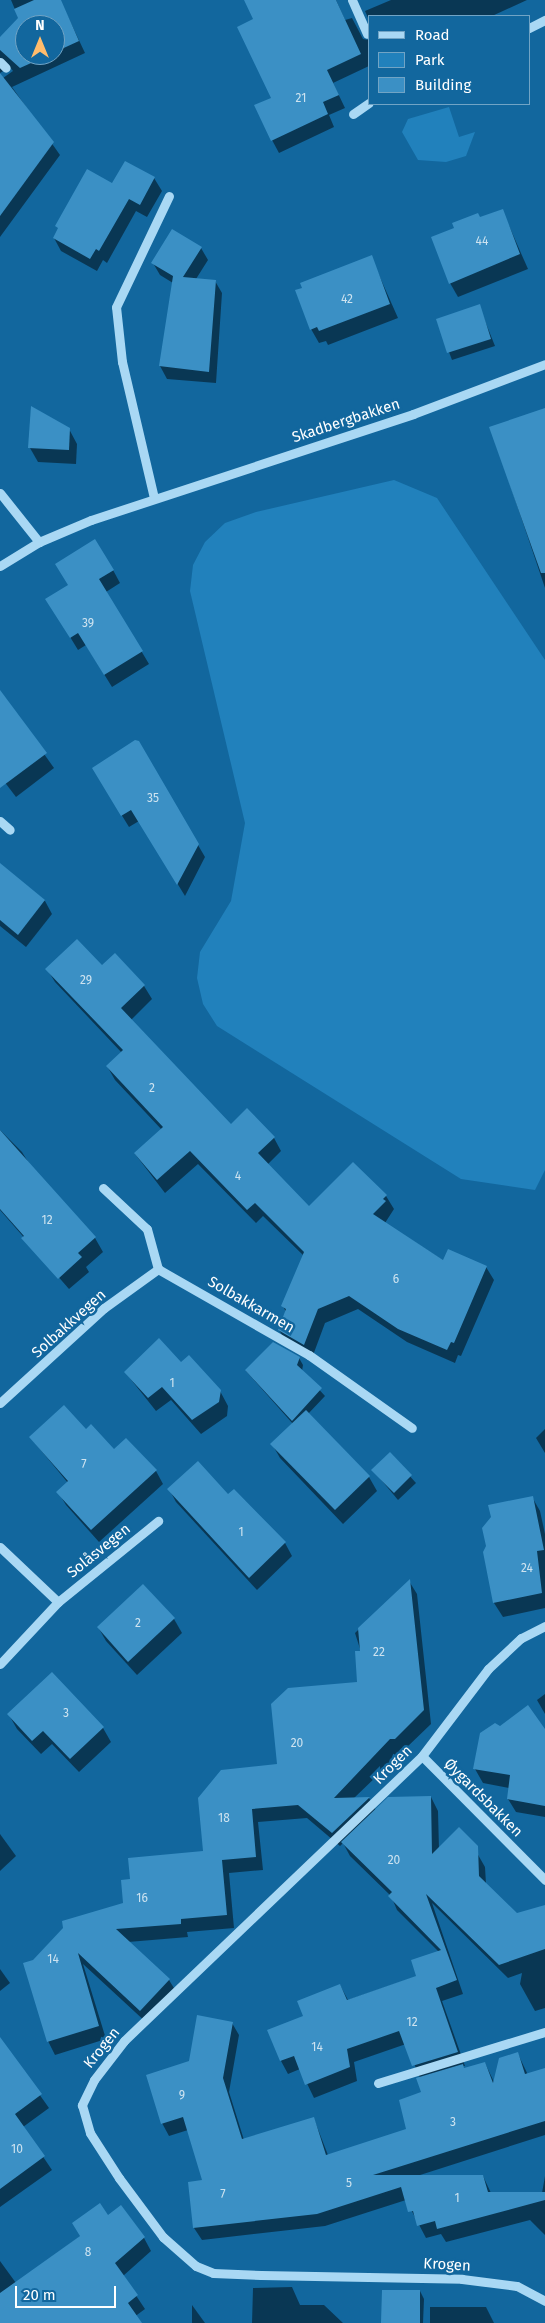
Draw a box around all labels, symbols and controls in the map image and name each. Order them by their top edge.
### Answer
north arrow [15,15,65,65]
legend [368,15,530,105]
text: N [35,17,45,34]
text: Road [415,26,450,44]
text: Park [415,51,445,69]
text: Building [415,76,471,94]
house number: 21 [296,92,306,106]
house number: 44 [476,235,488,249]
house number: 42 [341,293,353,307]
street label: Skadbergbakken [290,395,402,447]
house number: 39 [82,617,94,631]
house number: 35 [147,792,159,806]
house number: 29 [80,974,92,988]
house number: 2 [149,1082,155,1096]
house number: 4 [235,1170,241,1184]
house number: 12 [41,1214,53,1228]
street label: Solbakkarmen [204,1273,298,1337]
house number: 6 [393,1273,399,1287]
street label: Solbakkvegen [28,1286,110,1362]
house number: 1 [169,1377,175,1391]
house number: 7 [81,1458,87,1472]
street label: Solåsvegen [64,1520,134,1582]
house number: 1 [238,1526,244,1540]
house number: 24 [521,1562,533,1576]
house number: 2 [135,1617,141,1631]
house number: 22 [373,1646,385,1660]
house number: 3 [63,1707,69,1721]
house number: 20 [291,1737,303,1751]
street label: Krogen [370,1742,416,1788]
street label: Øygardsbakken [440,1755,526,1841]
house number: 18 [218,1812,230,1826]
house number: 20 [388,1854,400,1868]
house number: 16 [136,1892,148,1906]
house number: 14 [47,1953,59,1967]
house number: 12 [406,2016,418,2030]
street label: Krogen [80,2024,124,2072]
house number: 14 [311,2041,323,2055]
house number: 9 [179,2089,185,2103]
house number: 3 [450,2116,456,2130]
house number: 10 [11,2143,23,2157]
house number: 5 [346,2177,352,2191]
house number: 7 [220,2188,226,2202]
house number: 1 [454,2192,460,2206]
house number: 8 [85,2246,91,2260]
street label: Krogen [423,2255,471,2275]
scale bar [18,2276,119,2308]
text: 20 m [23,2286,56,2304]

